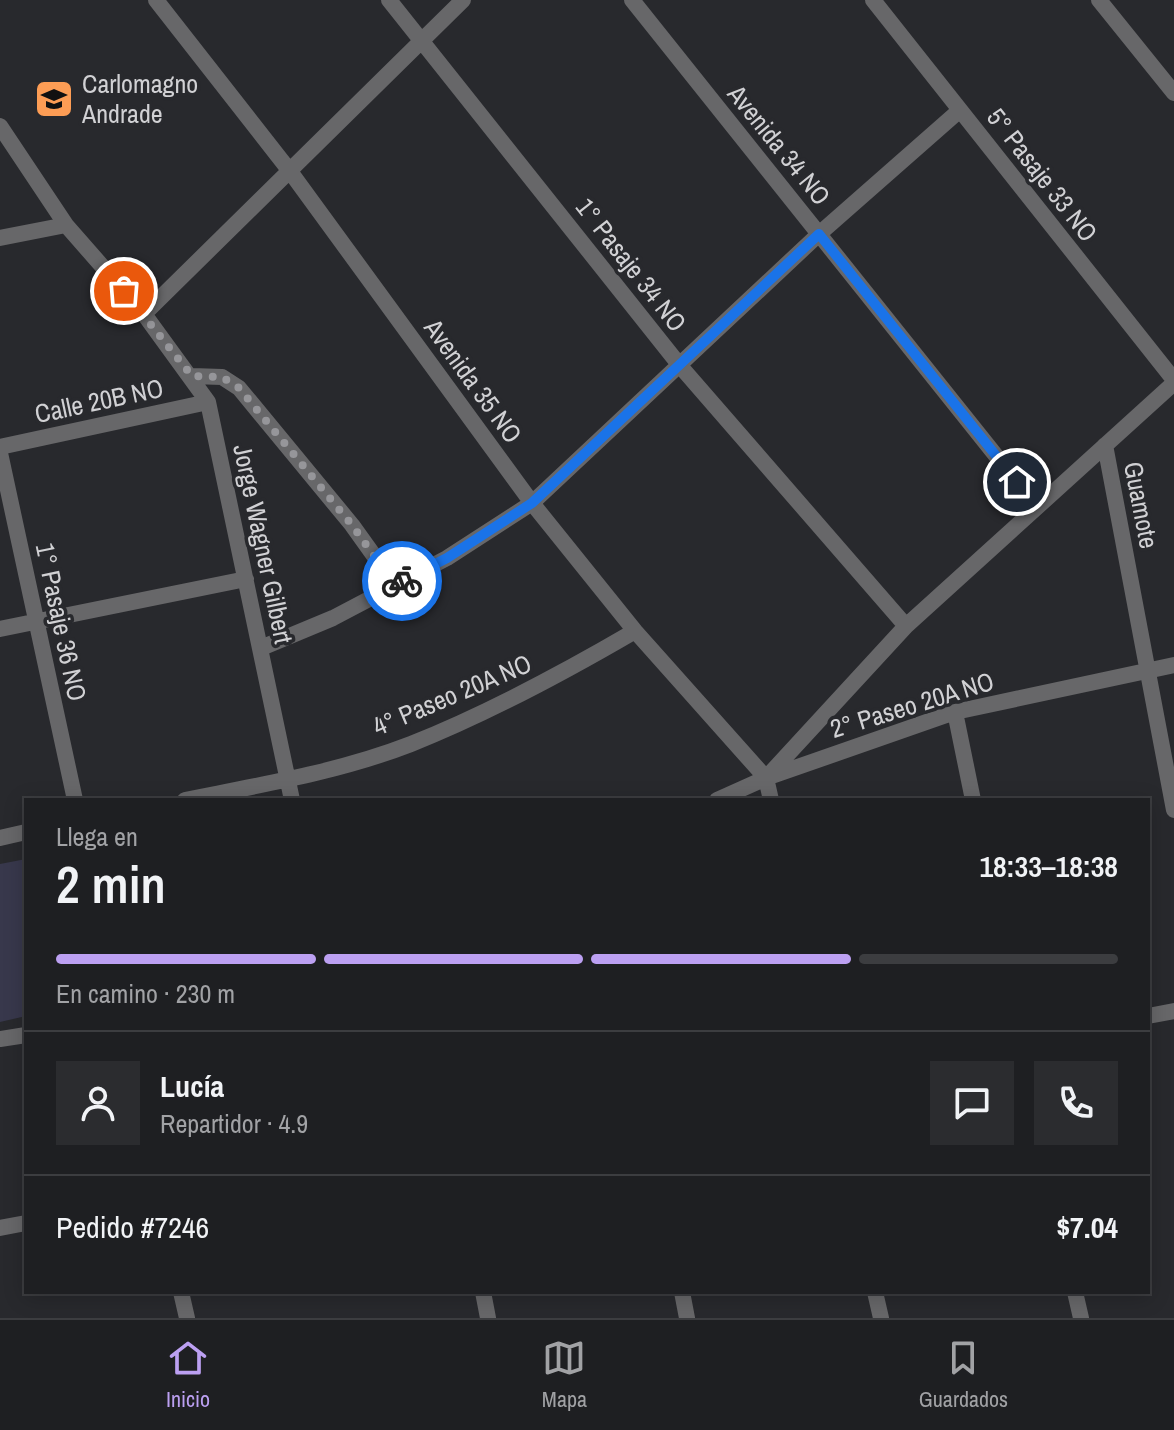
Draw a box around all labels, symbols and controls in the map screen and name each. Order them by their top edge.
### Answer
place label: Carlomagno Andrade [81,66,198,131]
street label: Avenida 34 NO [719,76,839,212]
school or university icon: Carlomagno Andrade [33,78,75,120]
street label: 5° Pasaje 33 NO [979,101,1106,249]
street label: 1° Pasaje 34 NO [568,191,695,339]
pin [90,257,158,325]
icon: bag [102,269,146,313]
street label: Avenida 35 NO [416,311,530,450]
street label: Calle 20B NO [32,370,166,431]
street label: Jorge Wagner Gilbert [225,441,302,647]
pin [983,448,1051,516]
street label: Guamote [1116,459,1167,551]
icon: home [995,460,1039,504]
street label: 1° Pasaje 36 NO [28,540,95,704]
courier [362,541,442,621]
icon: bike [380,559,424,603]
street label: 4° Paseo 20A NO [367,645,537,744]
street label: 2° Paseo 20A NO [826,663,998,746]
text: Llega en [56,819,138,854]
text: 18:33–18:38 [979,846,1118,886]
text: 2 min [56,849,166,919]
text: En camino · 230 m [56,976,235,1011]
button: person [56,1061,140,1145]
button: chat [930,1061,1014,1145]
button: phone [1034,1061,1118,1145]
text: Lucía [160,1066,224,1106]
text: Repartidor · 4.9 [160,1106,308,1141]
text: Pedido #7246 [56,1207,209,1247]
text: $7.04 [1056,1207,1118,1247]
tab: Inicio [166,1336,210,1414]
tab: Mapa [542,1336,587,1414]
tab: Guardados [919,1336,1008,1414]

